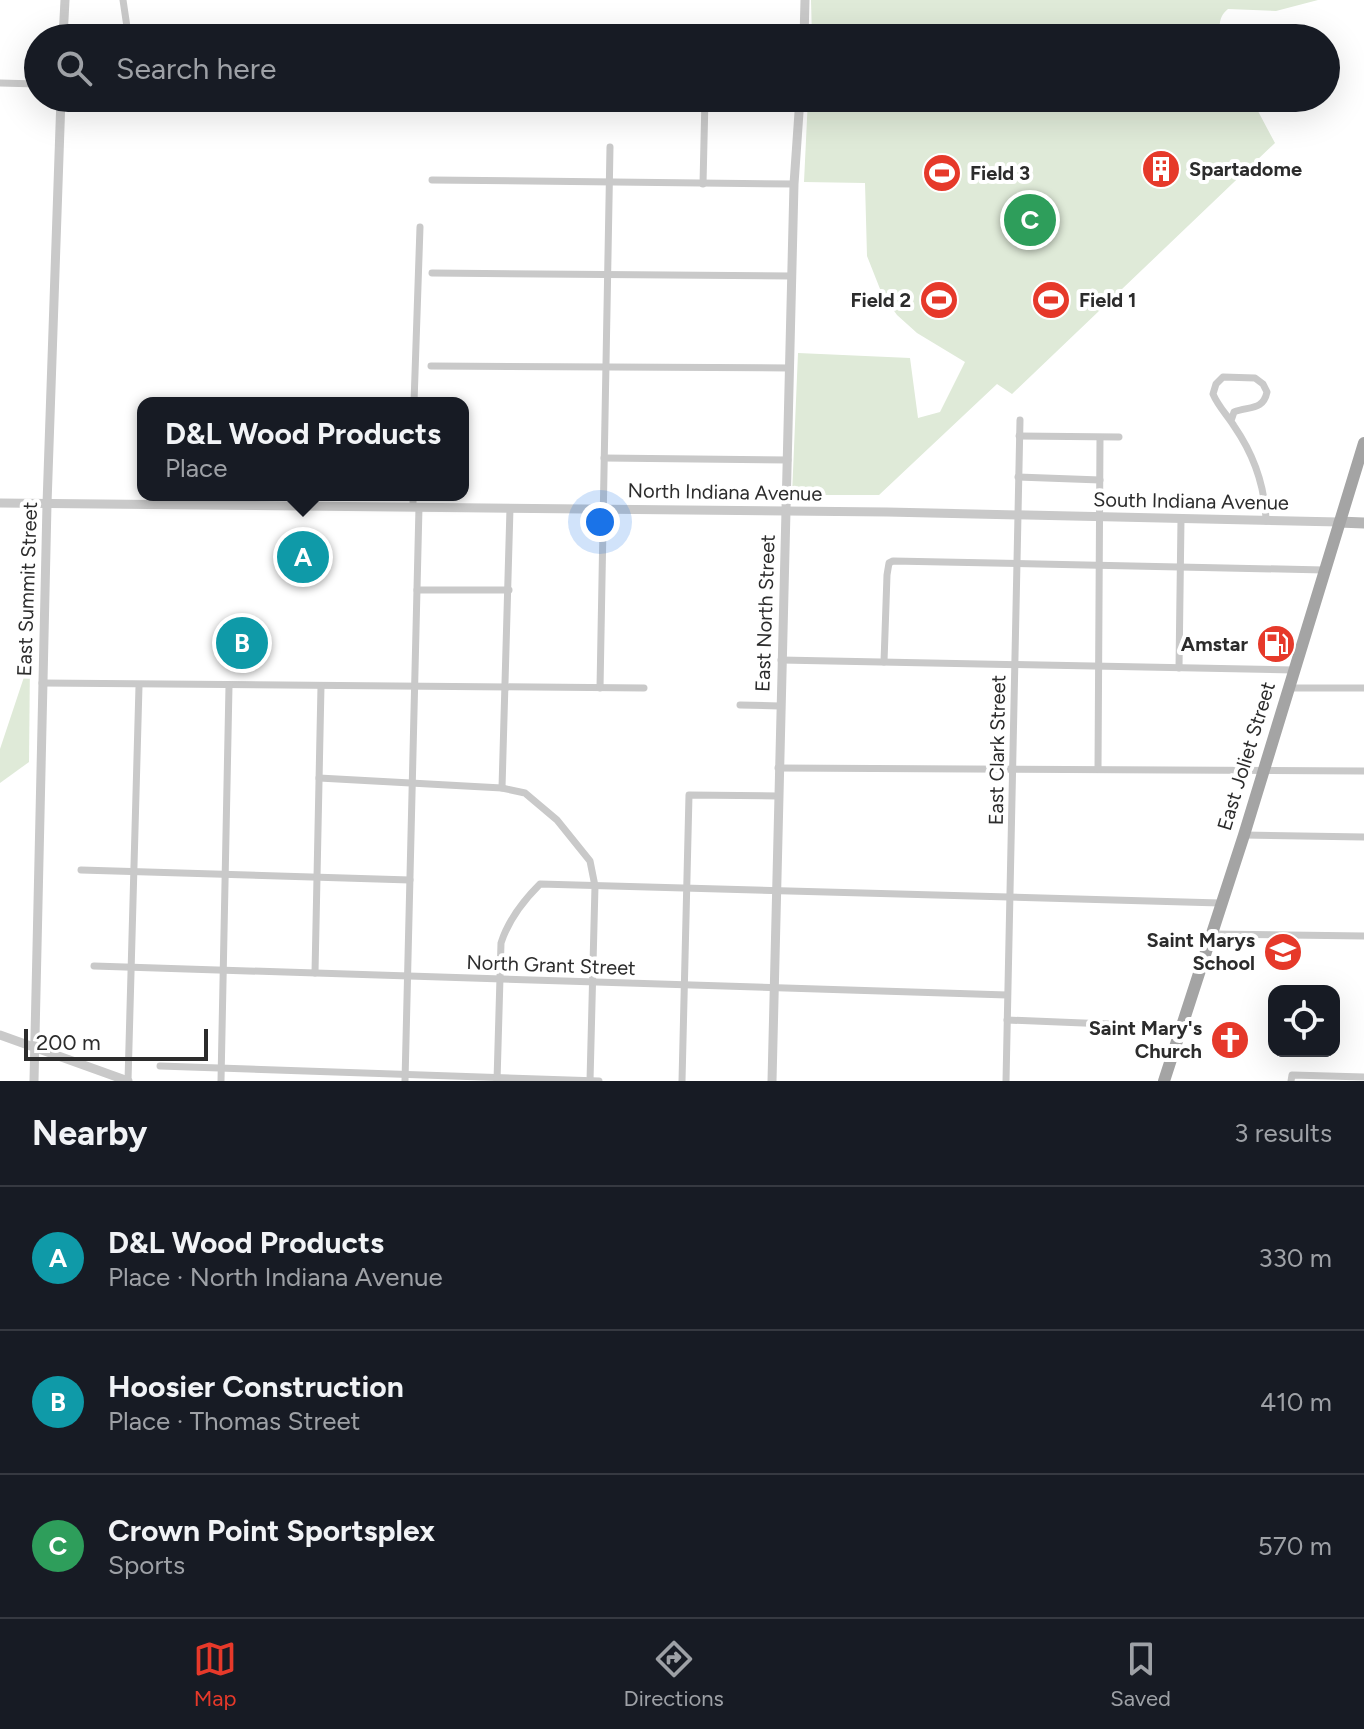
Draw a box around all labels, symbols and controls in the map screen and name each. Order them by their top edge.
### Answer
search box [24,24,1340,112]
icon: search [52,46,96,90]
text: Search here [116,50,276,87]
building icon: Spartadome [1140,148,1182,190]
sports icon: Field 3 [921,152,963,194]
place label: Spartadome [1189,157,1302,181]
place label: Field 3 [970,161,1030,185]
pin: C [1004,190,1056,250]
sports icon: Field 2 [918,279,960,321]
sports icon: Field 1 [1030,279,1072,321]
place label: Field 2 [850,288,911,312]
place label: Field 1 [1079,288,1136,312]
popup [137,397,469,501]
text: D&L Wood Products [165,415,441,452]
text: Place [165,452,227,484]
street label: North Indiana Avenue [628,478,823,506]
street label: South Indiana Avenue [1093,487,1289,515]
street label: East Summit Street [12,501,42,677]
your location [580,502,620,542]
pin: A [277,527,329,587]
street label: East North Street [750,534,780,692]
pin: B [216,613,268,673]
fuel station icon: Amstar [1255,623,1297,665]
place label: Amstar [1181,632,1248,656]
street label: East Clark Street [984,675,1010,825]
street label: East Joliet Street [1212,679,1280,833]
place label: Saint Marys School [1147,928,1255,975]
school or university icon: Saint Marys School [1262,931,1304,973]
street label: North Grant Street [466,950,636,980]
map controls [1268,985,1340,1057]
button: locate [1268,985,1340,1057]
place label: Saint Mary's Church [1089,1016,1202,1063]
church icon: Saint Mary's Church [1209,1019,1251,1061]
scale bar [24,1025,208,1061]
text: 200 m [36,1029,101,1056]
text: Nearby [32,1113,147,1154]
text: 3 results [1234,1117,1332,1149]
text: D&L Wood Products [108,1224,384,1261]
text: A [49,1242,67,1274]
text: 330 m [1258,1242,1332,1274]
text: Place · North Indiana Avenue [108,1261,443,1293]
text: Hoosier Construction [108,1368,404,1405]
text: B [50,1386,66,1418]
text: 410 m [1260,1386,1332,1418]
text: Place · Thomas Street [108,1405,360,1437]
text: Crown Point Sportsplex [108,1512,435,1549]
text: C [49,1530,67,1562]
text: 570 m [1258,1530,1332,1562]
text: Sports [108,1549,185,1581]
tab: Map [193,1637,237,1712]
tab: Directions [624,1637,724,1712]
tab: Saved [1110,1637,1171,1712]

